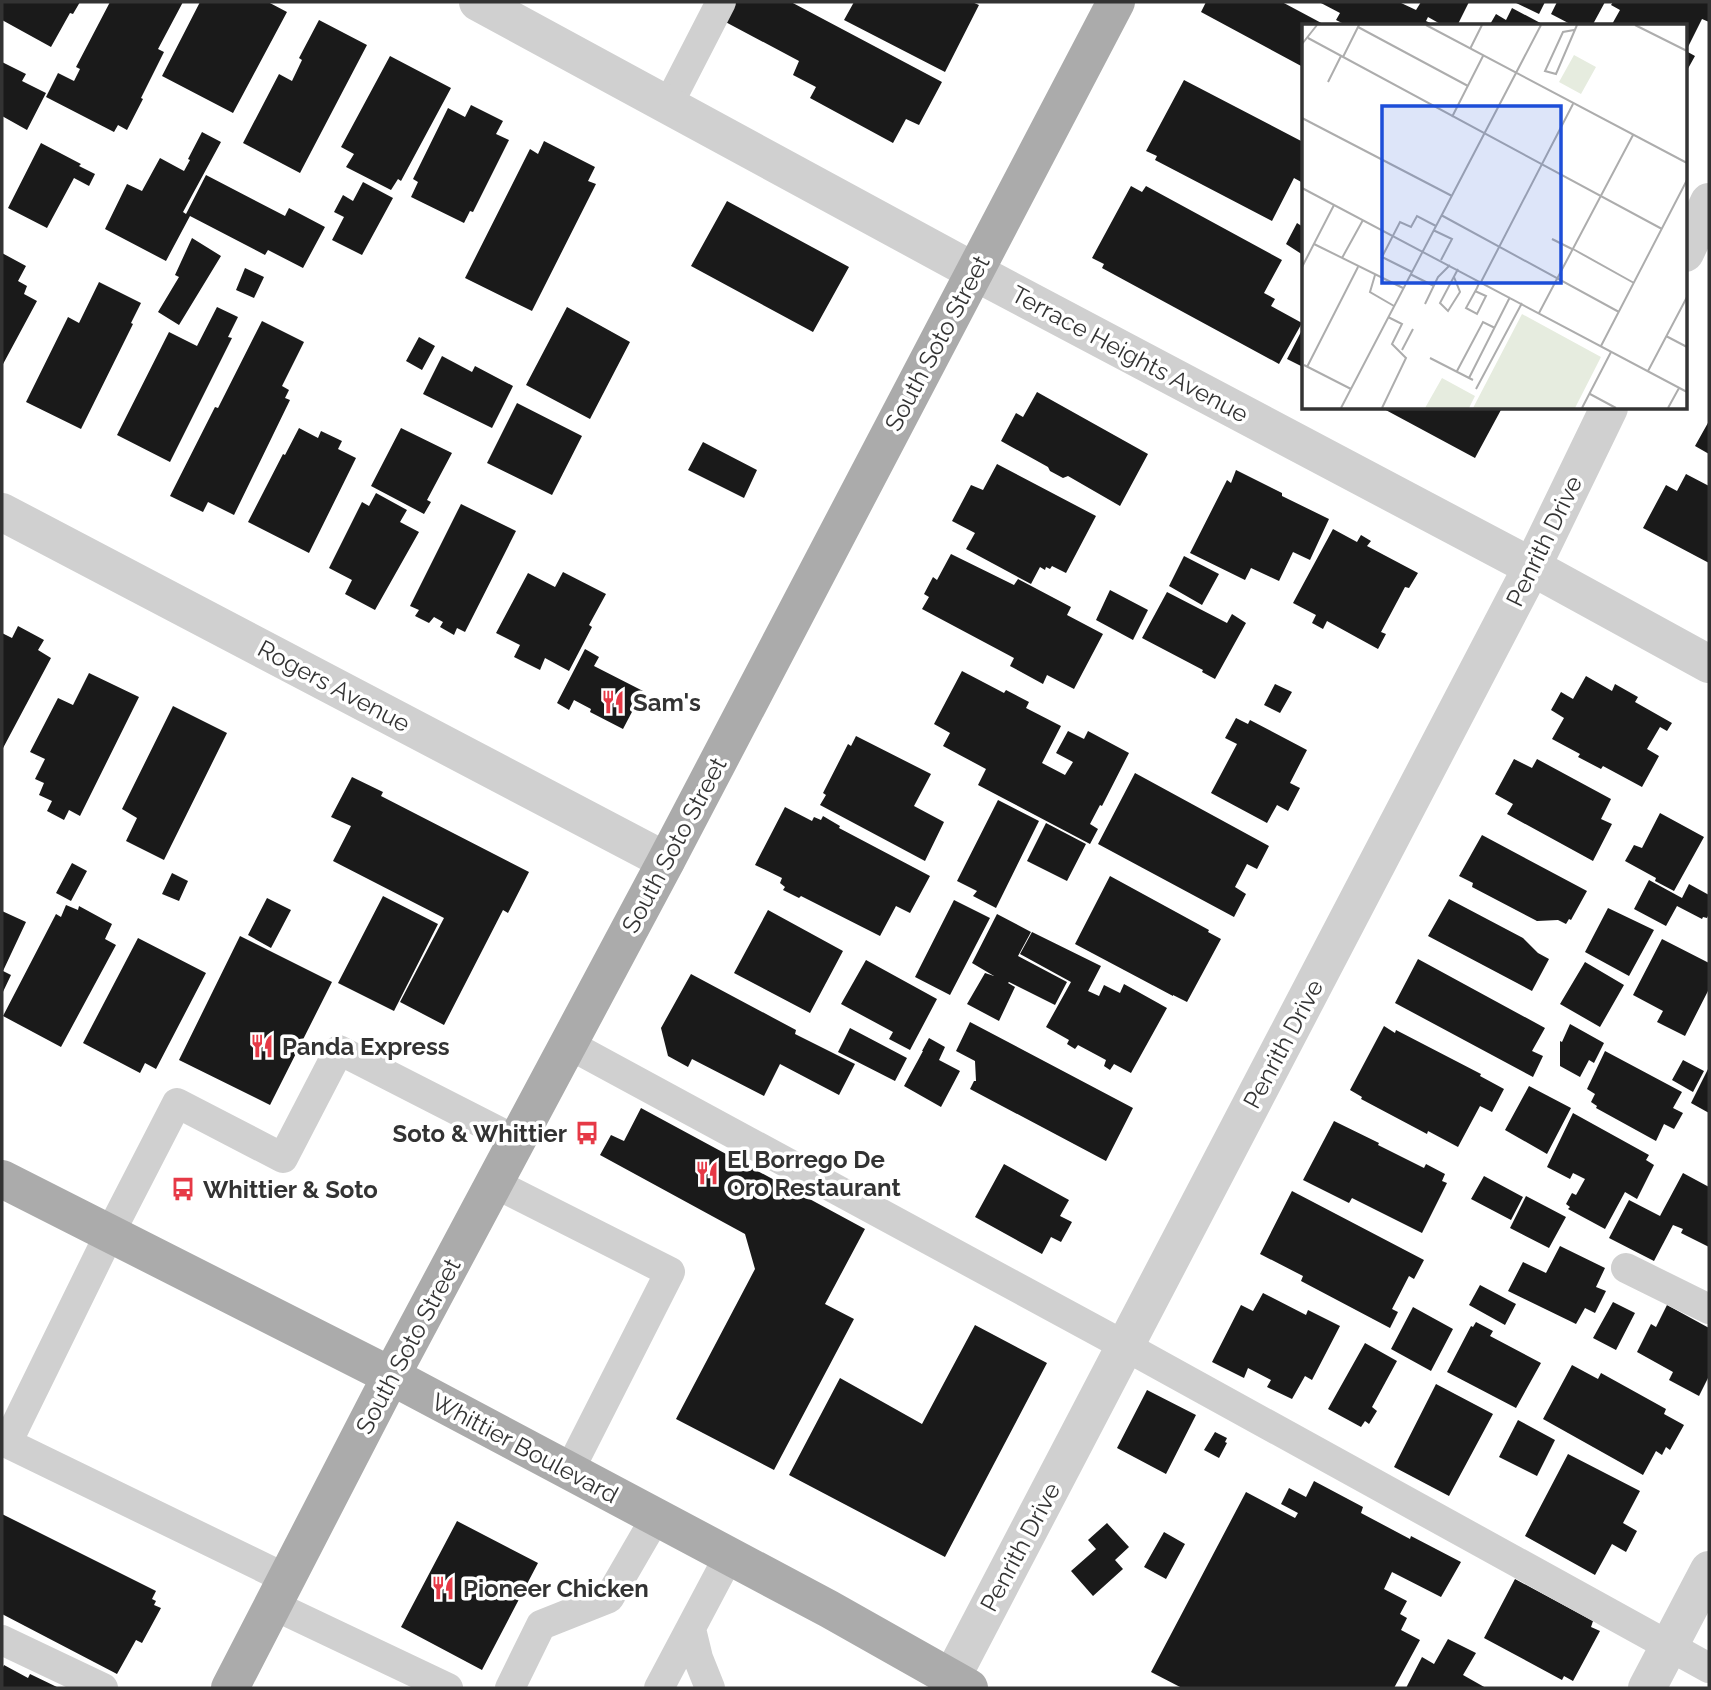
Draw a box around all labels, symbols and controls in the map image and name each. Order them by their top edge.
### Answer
inset map [1302,24,1686,410]
street label: South Soto Street [878,250,996,436]
street label: Terrace Heights Avenue [1007,279,1253,429]
street label: Penrith Drive [1500,471,1588,611]
street label: Rogers Avenue [253,634,415,738]
restaurant icon: Sam's [599,688,627,716]
place label: Sam's [633,688,701,717]
street label: South Soto Street [615,752,733,938]
street label: Penrith Drive [1237,975,1329,1113]
restaurant icon: Panda Express [248,1032,276,1060]
place label: Panda Express [282,1032,450,1061]
place label: Soto & Whittier [393,1119,567,1148]
bus stop icon: Soto & Whittier [573,1119,601,1147]
place label: El Borrego De Oro Restaurant [727,1145,901,1202]
restaurant icon: El Borrego De Oro Restaurant [693,1159,721,1187]
bus stop icon: Whittier & Soto [169,1175,197,1203]
place label: Whittier & Soto [203,1175,378,1204]
street label: South Soto Street [349,1253,467,1439]
street label: Whittier Boulevard [427,1387,623,1509]
street label: Penrith Drive [974,1478,1066,1616]
restaurant icon: Pioneer Chicken [429,1574,457,1602]
place label: Pioneer Chicken [463,1574,649,1603]

